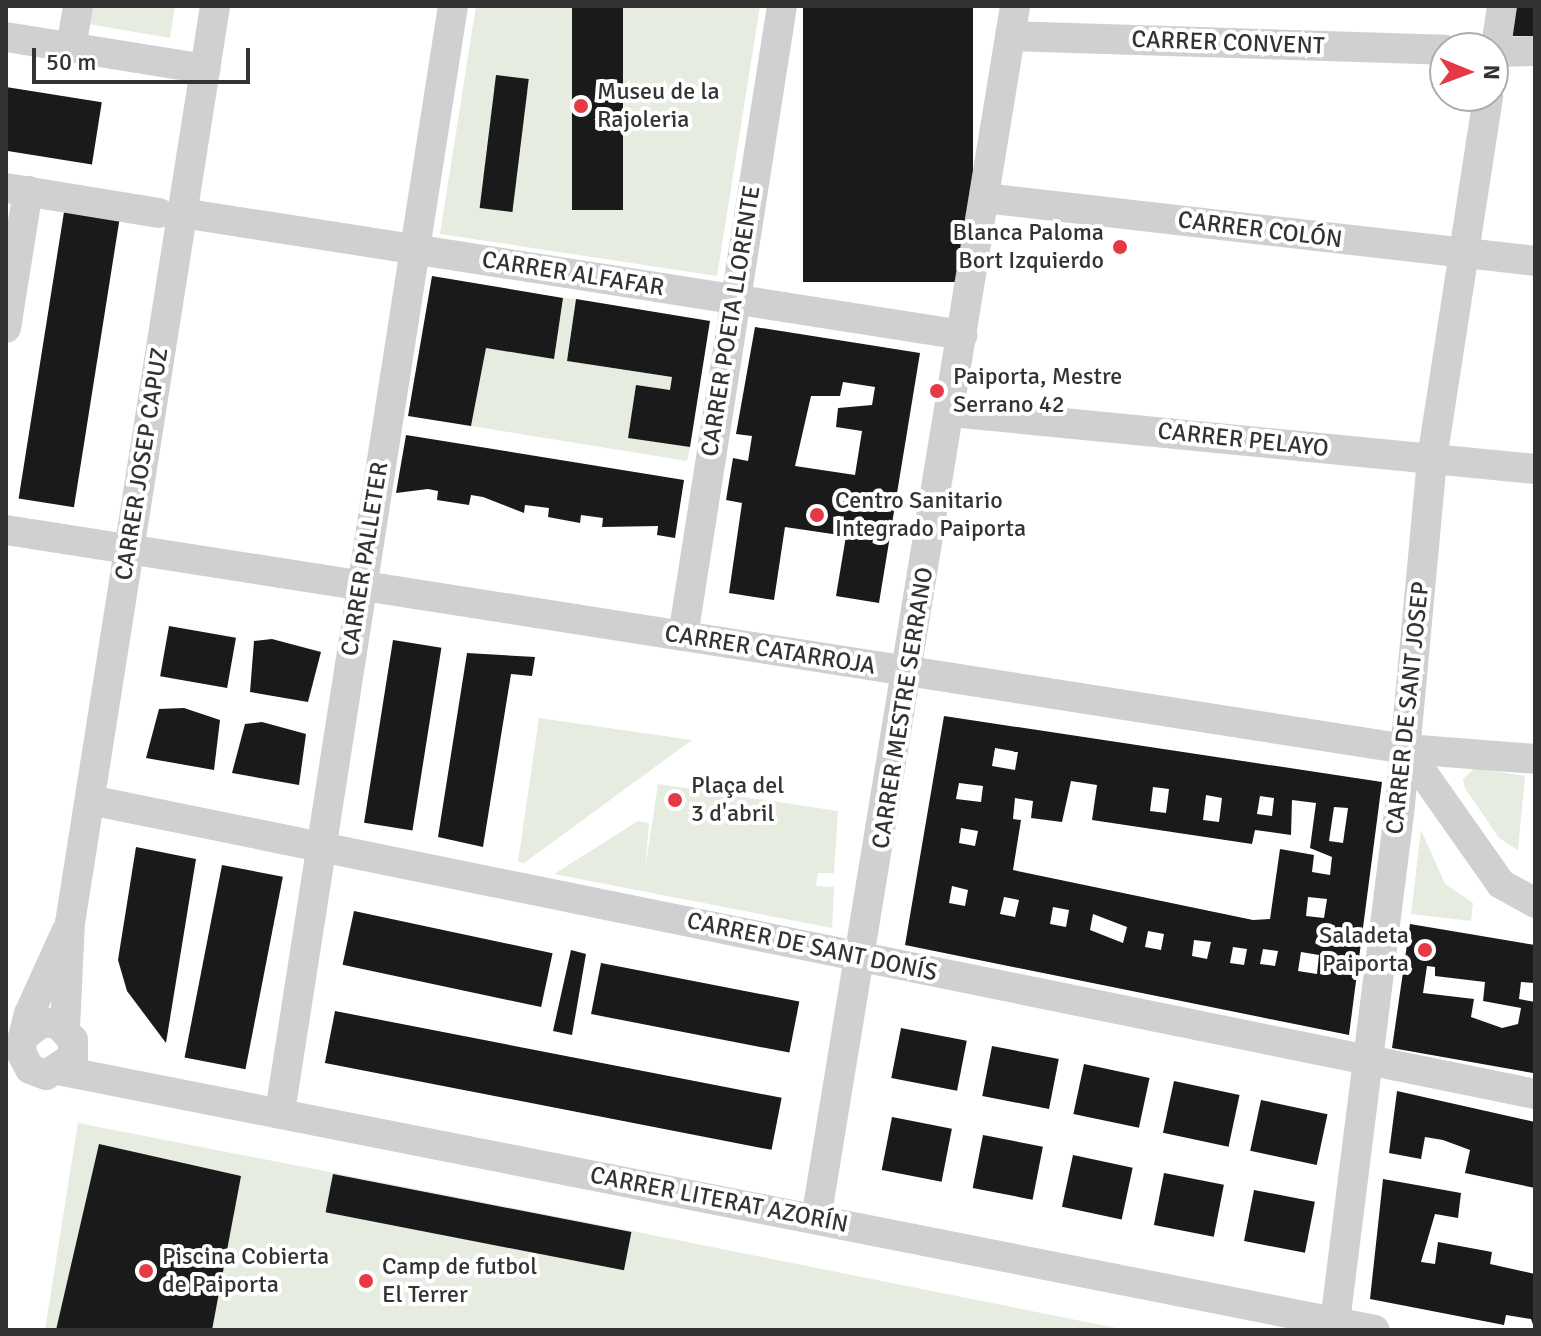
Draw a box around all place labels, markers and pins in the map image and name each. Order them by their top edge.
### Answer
place label: Museu de la Rajoleria [597,78,720,134]
marker: Museu de la Rajoleria [572,97,590,115]
place label: Blanca Paloma Bort Izquierdo [953,219,1104,275]
marker: Blanca Paloma Bort Izquierdo [1111,238,1129,256]
place label: Paiporta, Mestre Serrano 42 [953,363,1122,419]
marker: Paiporta, Mestre Serrano 42 [928,382,946,400]
place label: Centro Sanitario Integrado Paiporta [835,487,1026,543]
marker: Centro Sanitario Integrado Paiporta [806,504,828,526]
place label: Plaça del 3 d'abril [691,772,784,828]
marker: Plaça del 3 d'abril [666,791,684,809]
place label: Saladeta Paiporta [1319,922,1409,978]
marker: Saladeta Paiporta [1416,941,1434,959]
place label: Piscina Cobierta de Paiporta [162,1243,329,1299]
place label: Camp de futbol El Terrer [382,1253,537,1309]
marker: Piscina Cobierta de Paiporta [137,1262,155,1280]
marker: Camp de futbol El Terrer [357,1272,375,1290]

